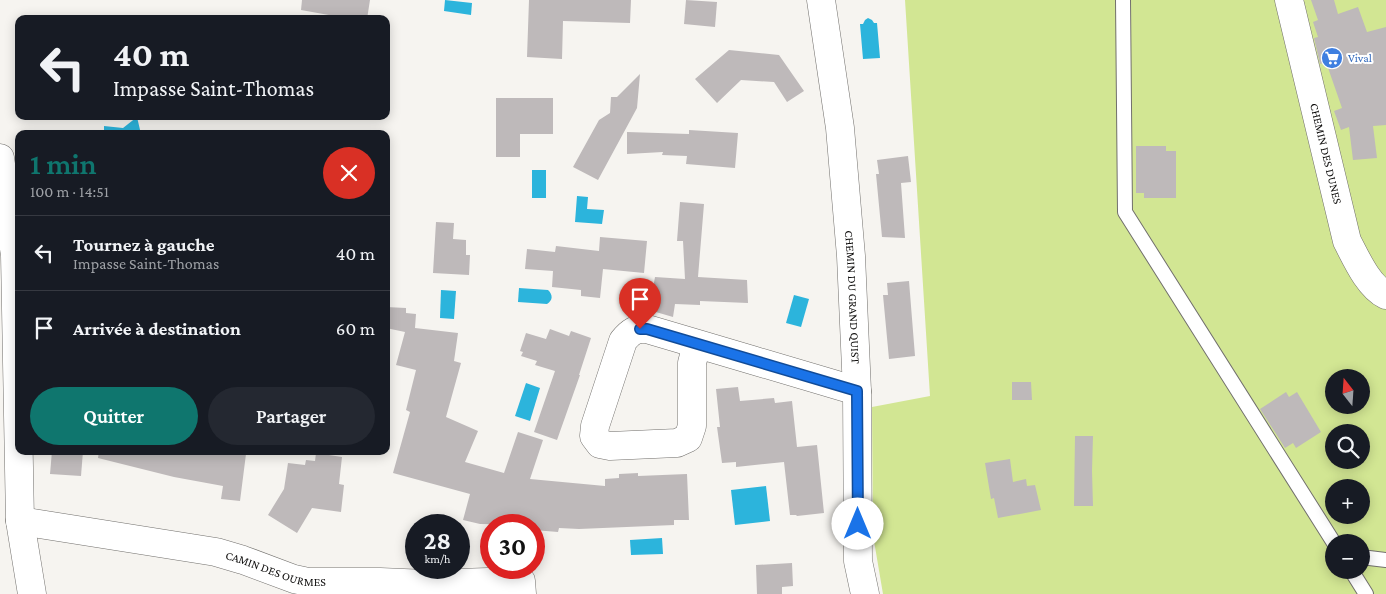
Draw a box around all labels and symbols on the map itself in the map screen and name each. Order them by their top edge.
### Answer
supermarket icon: Vival [1320,46,1344,70]
place label: Vival [1348,51,1372,65]
street label: CHEMIN DES DUNES [1307,102,1345,206]
street label: CHEMIN DU GRAND QUIST [842,230,863,365]
pin [619,278,661,329]
north arrow [1325,369,1370,414]
position arrow [831,497,883,549]
speed limit sign: 30 [480,514,545,579]
street label: CAMIN DES OURMES [224,548,326,589]

